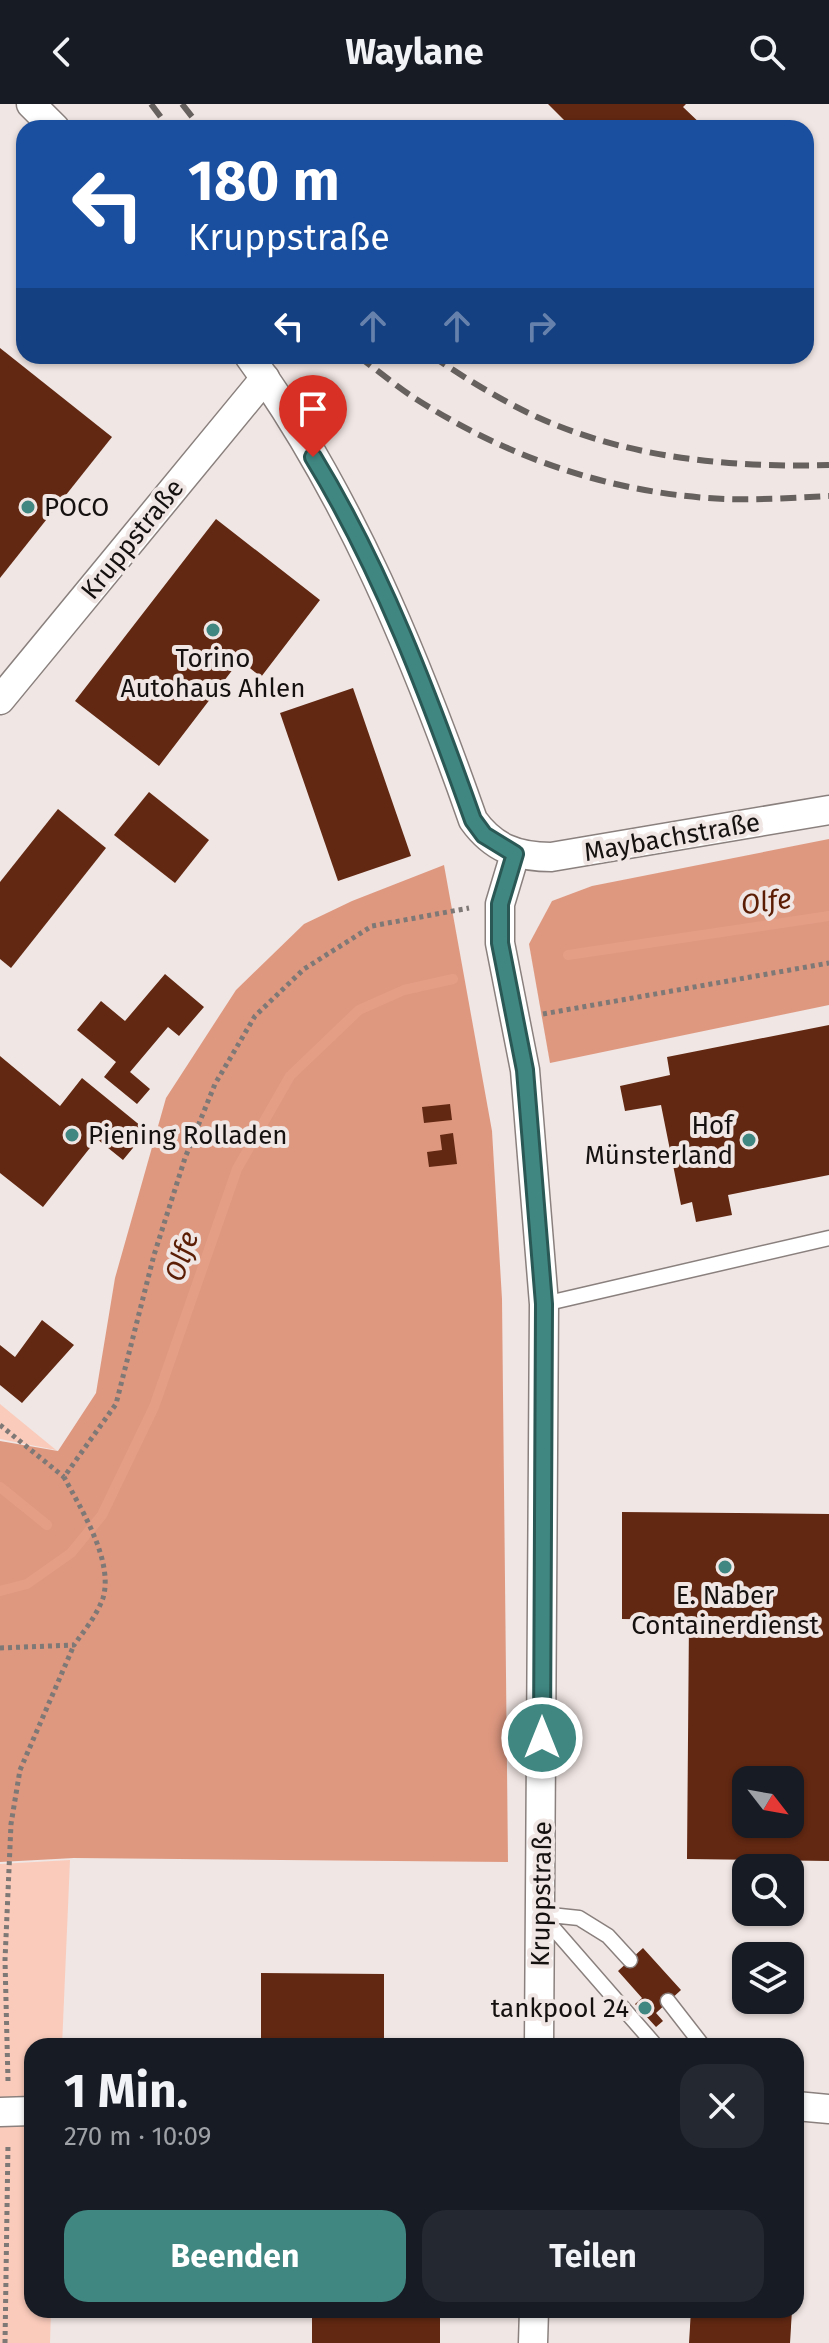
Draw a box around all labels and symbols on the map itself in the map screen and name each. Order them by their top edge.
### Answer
pin [279,375,347,457]
street label: Kruppstraße [74,473,190,606]
place label: POCO [44,492,109,523]
marker: POCO [19,498,37,516]
marker: Torino Autohaus Ahlen [204,621,222,639]
place label: Torino Autohaus Ahlen [121,643,305,704]
street label: Maybachstraße [582,807,763,868]
water label: Olfe [739,882,793,921]
place label: Hof Münsterland [585,1110,735,1171]
place label: Piening Rolladen [88,1120,288,1151]
marker: Piening Rolladen [63,1126,81,1144]
marker: Hof Münsterland [740,1131,758,1149]
water label: Olfe [158,1227,205,1285]
marker: E. Naber Containerdienst [716,1558,734,1576]
place label: E. Naber Containerdienst [631,1580,819,1641]
position arrow [500,1696,584,1780]
north arrow [732,1766,804,1838]
street label: Kruppstraße [525,1821,558,1967]
place label: tankpool 24 [491,1993,629,2024]
marker: tankpool 24 [636,1999,654,2017]

